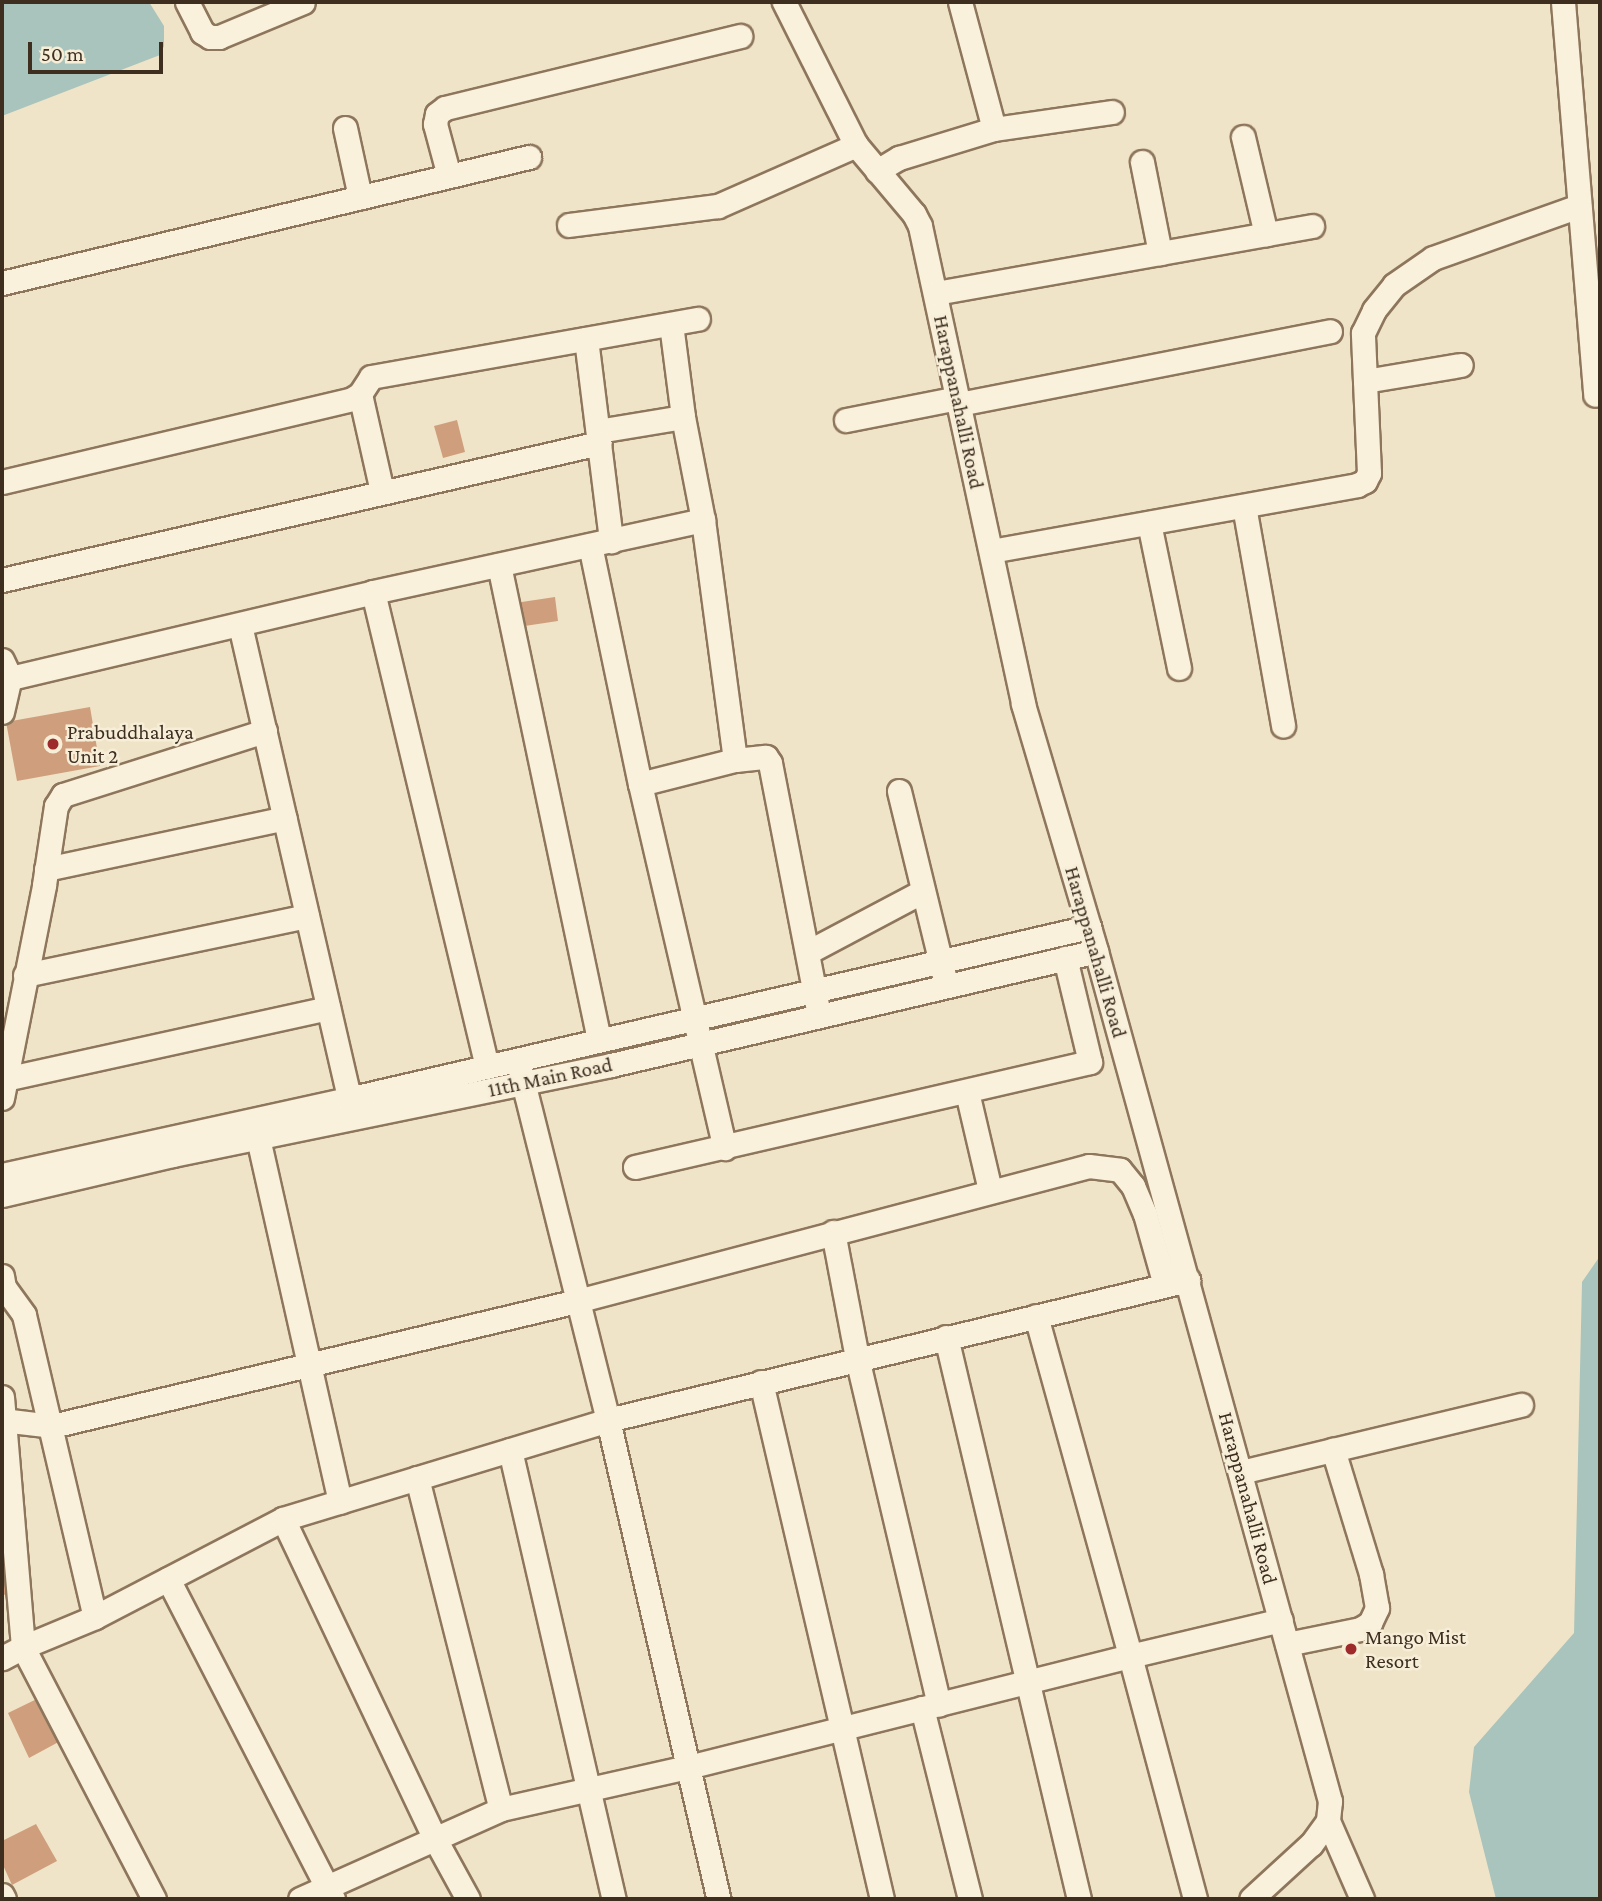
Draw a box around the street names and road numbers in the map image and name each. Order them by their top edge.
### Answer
street label: Harappanahalli Road [928,313,990,491]
street label: Harappanahalli Road [1059,863,1133,1041]
street label: 11th Main Road [485,1052,615,1102]
street label: Harappanahalli Road [1213,1409,1283,1587]

